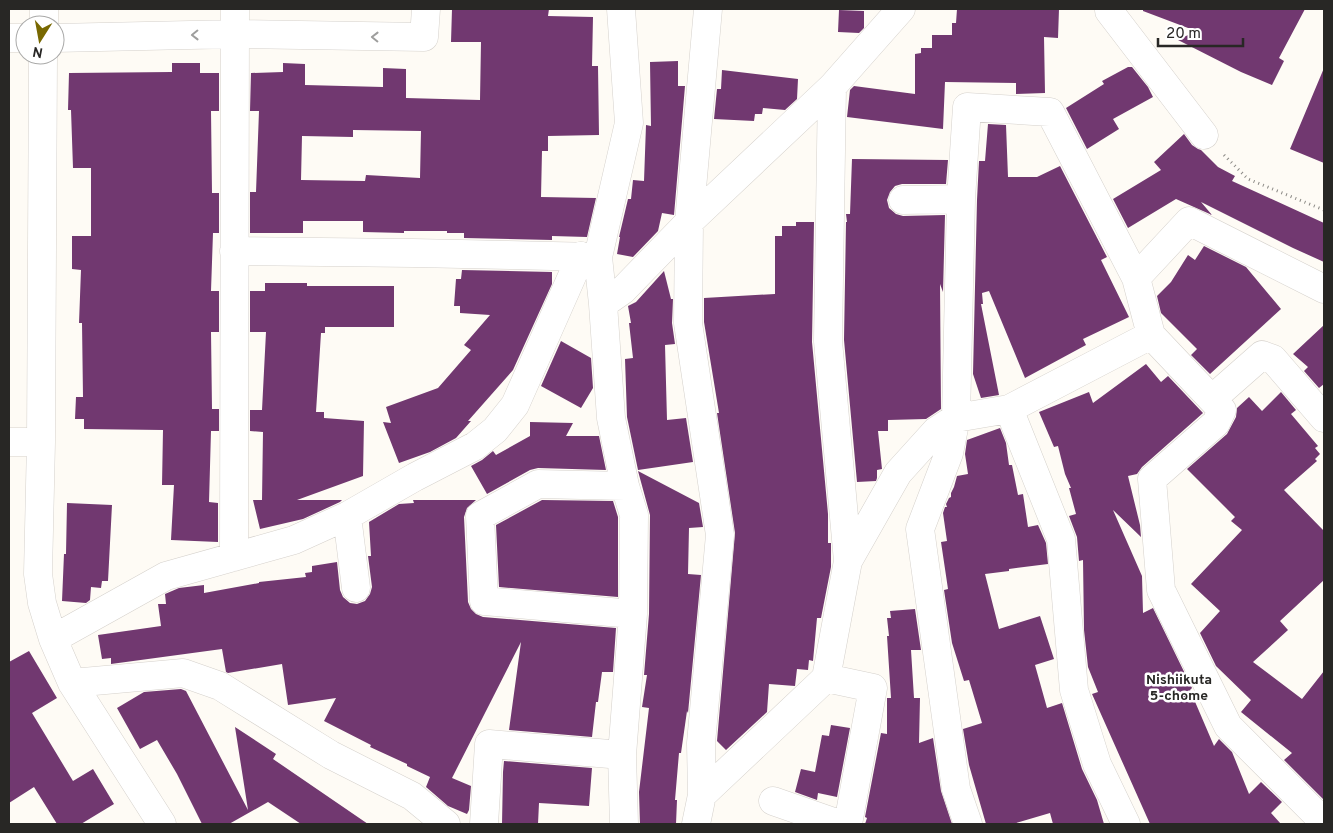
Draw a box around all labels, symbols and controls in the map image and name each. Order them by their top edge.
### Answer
north arrow [15,15,65,65]
scale bar [1158,15,1243,47]
text: 20 m [1166,25,1201,44]
one-way arrow [191,30,198,40]
one-way arrow [371,31,379,42]
text: N [31,42,44,61]
district label: Nishiikuta 5-chome [1146,672,1212,705]

